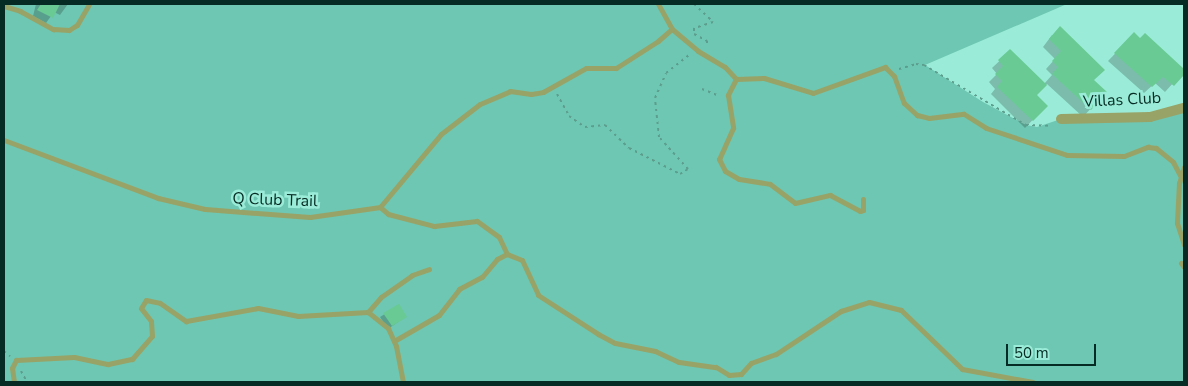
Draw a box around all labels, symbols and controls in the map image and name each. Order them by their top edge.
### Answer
street label: Villas Club [1082,88,1162,112]
street label: Q Club Trail [232,189,318,211]
scale bar [1008,334,1098,366]
text: 50 m [1014,343,1049,363]

